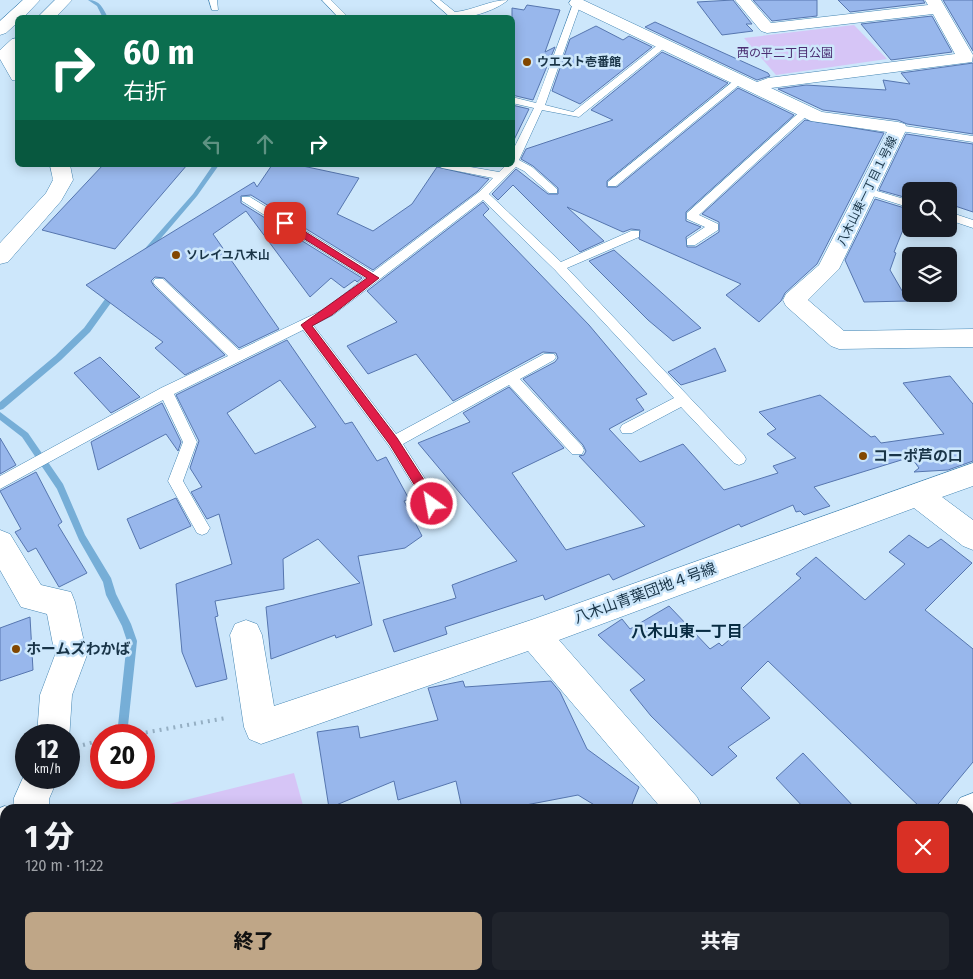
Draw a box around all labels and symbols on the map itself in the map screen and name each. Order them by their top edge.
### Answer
park label: 西の平二丁目公園 [737,46,833,60]
place label: ウエスト壱番館 [537,55,621,69]
marker: ウエスト壱番館 [521,56,533,68]
street label: 八木山東一丁目１号線 [834,134,900,248]
pin [264,202,306,244]
place label: ソレイユ八木山 [186,248,270,262]
marker: ソレイユ八木山 [170,249,182,261]
place label: コーポ芦の口 [873,447,963,465]
marker: コーポ芦の口 [857,450,869,462]
position arrow [405,477,457,529]
street label: 八木山青葉団地４号線 [571,559,719,627]
district label: 八木山東一丁目 [631,622,743,641]
place label: ホームズわかば [26,640,131,658]
marker: ホームズわかば [10,643,22,655]
speed limit sign: 20 [90,724,155,789]

